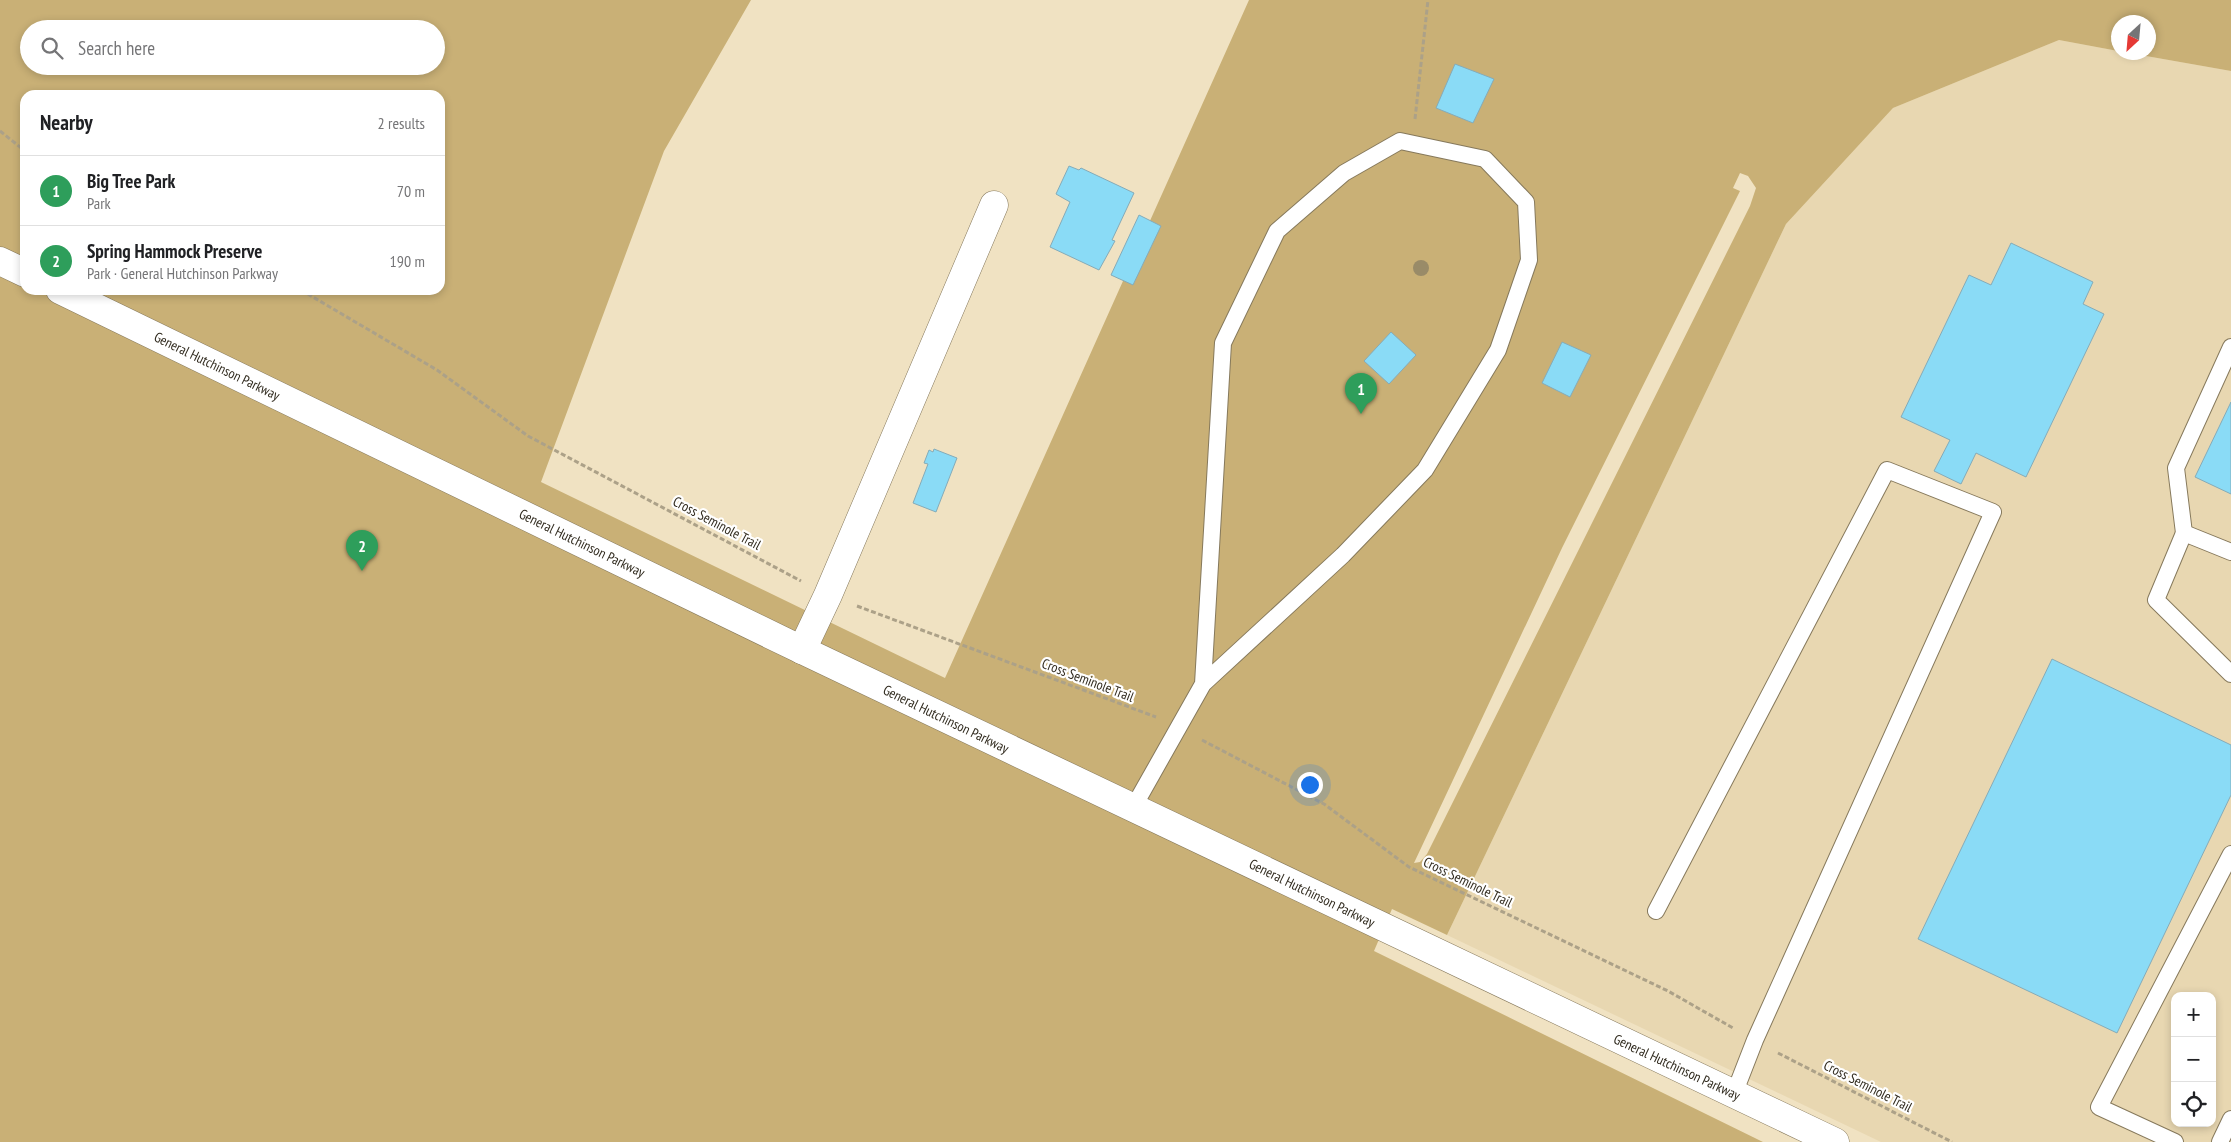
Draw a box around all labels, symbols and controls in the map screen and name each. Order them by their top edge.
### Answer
north arrow [2111,15,2156,60]
search box [20,20,445,75]
icon: search [38,34,66,62]
text: Search here [78,36,155,60]
text: Nearby [40,109,93,136]
text: 2 results [378,113,425,133]
text: Big Tree Park [87,169,175,193]
text: 1 [52,181,60,201]
text: 70 m [397,181,425,201]
text: Park [87,193,111,213]
text: Spring Hammock Preserve [87,239,262,263]
text: 2 [52,251,60,271]
text: 190 m [390,251,425,271]
text: Park · General Hutchinson Parkway [87,263,278,283]
street label: General Hutchinson Parkway [151,328,284,405]
pin: 1 [1345,373,1377,414]
street label: Cross Seminole Trail [670,492,765,554]
street label: General Hutchinson Parkway [516,505,649,582]
pin: 2 [346,530,378,571]
street label: Cross Seminole Trail [1039,654,1137,706]
street label: General Hutchinson Parkway [880,681,1013,758]
your location [1297,772,1323,798]
street label: Cross Seminole Trail [1420,853,1516,912]
street label: General Hutchinson Parkway [1246,855,1379,932]
map controls [2171,992,2216,1127]
button: + [2171,992,2216,1037]
street label: General Hutchinson Parkway [1611,1030,1744,1105]
button: − [2171,1037,2216,1082]
street label: Cross Seminole Trail [1821,1056,1916,1116]
button: locate [2171,1082,2216,1127]

